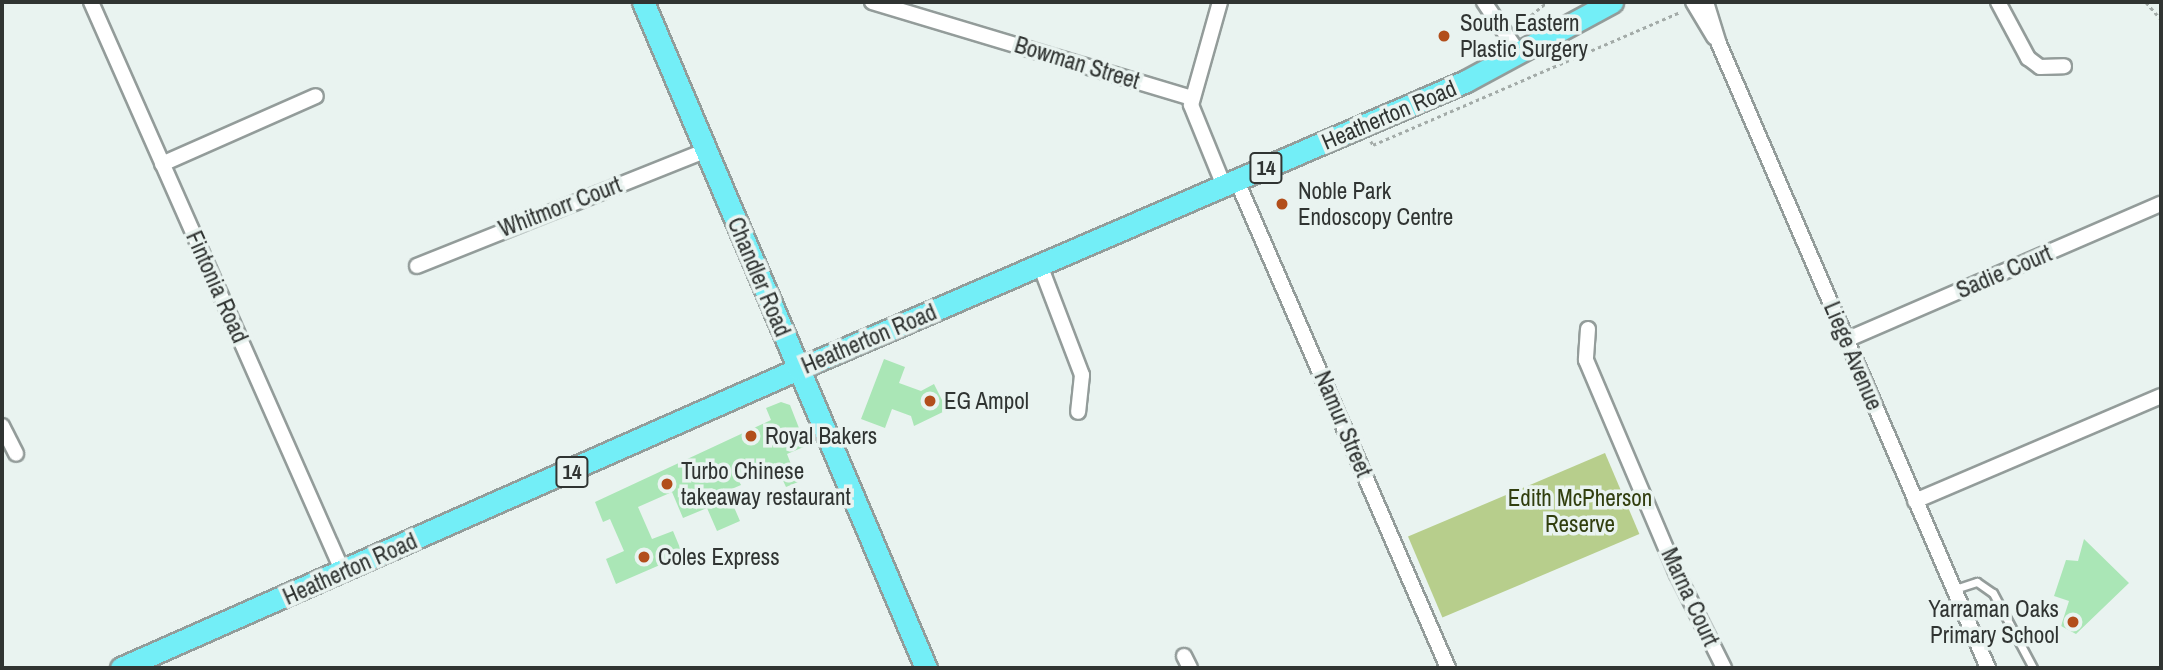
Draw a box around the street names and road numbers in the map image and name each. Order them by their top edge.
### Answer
street label: Bowman Street [1011,31,1143,95]
street label: Heatherton Road [1317,74,1461,156]
road number: 14 [1248,150,1284,186]
street label: Whitmorr Court [495,171,625,243]
street label: Chandler Road [722,213,796,341]
street label: Fintonia Road [180,227,254,347]
street label: Sadie Court [1952,240,2056,304]
street label: Liege Avenue [1818,297,1888,415]
street label: Heatherton Road [797,298,941,380]
street label: Namur Street [1308,367,1378,481]
road number: 14 [554,454,590,490]
street label: Heatherton Road [279,527,421,611]
street label: Marna Court [1655,544,1725,650]

